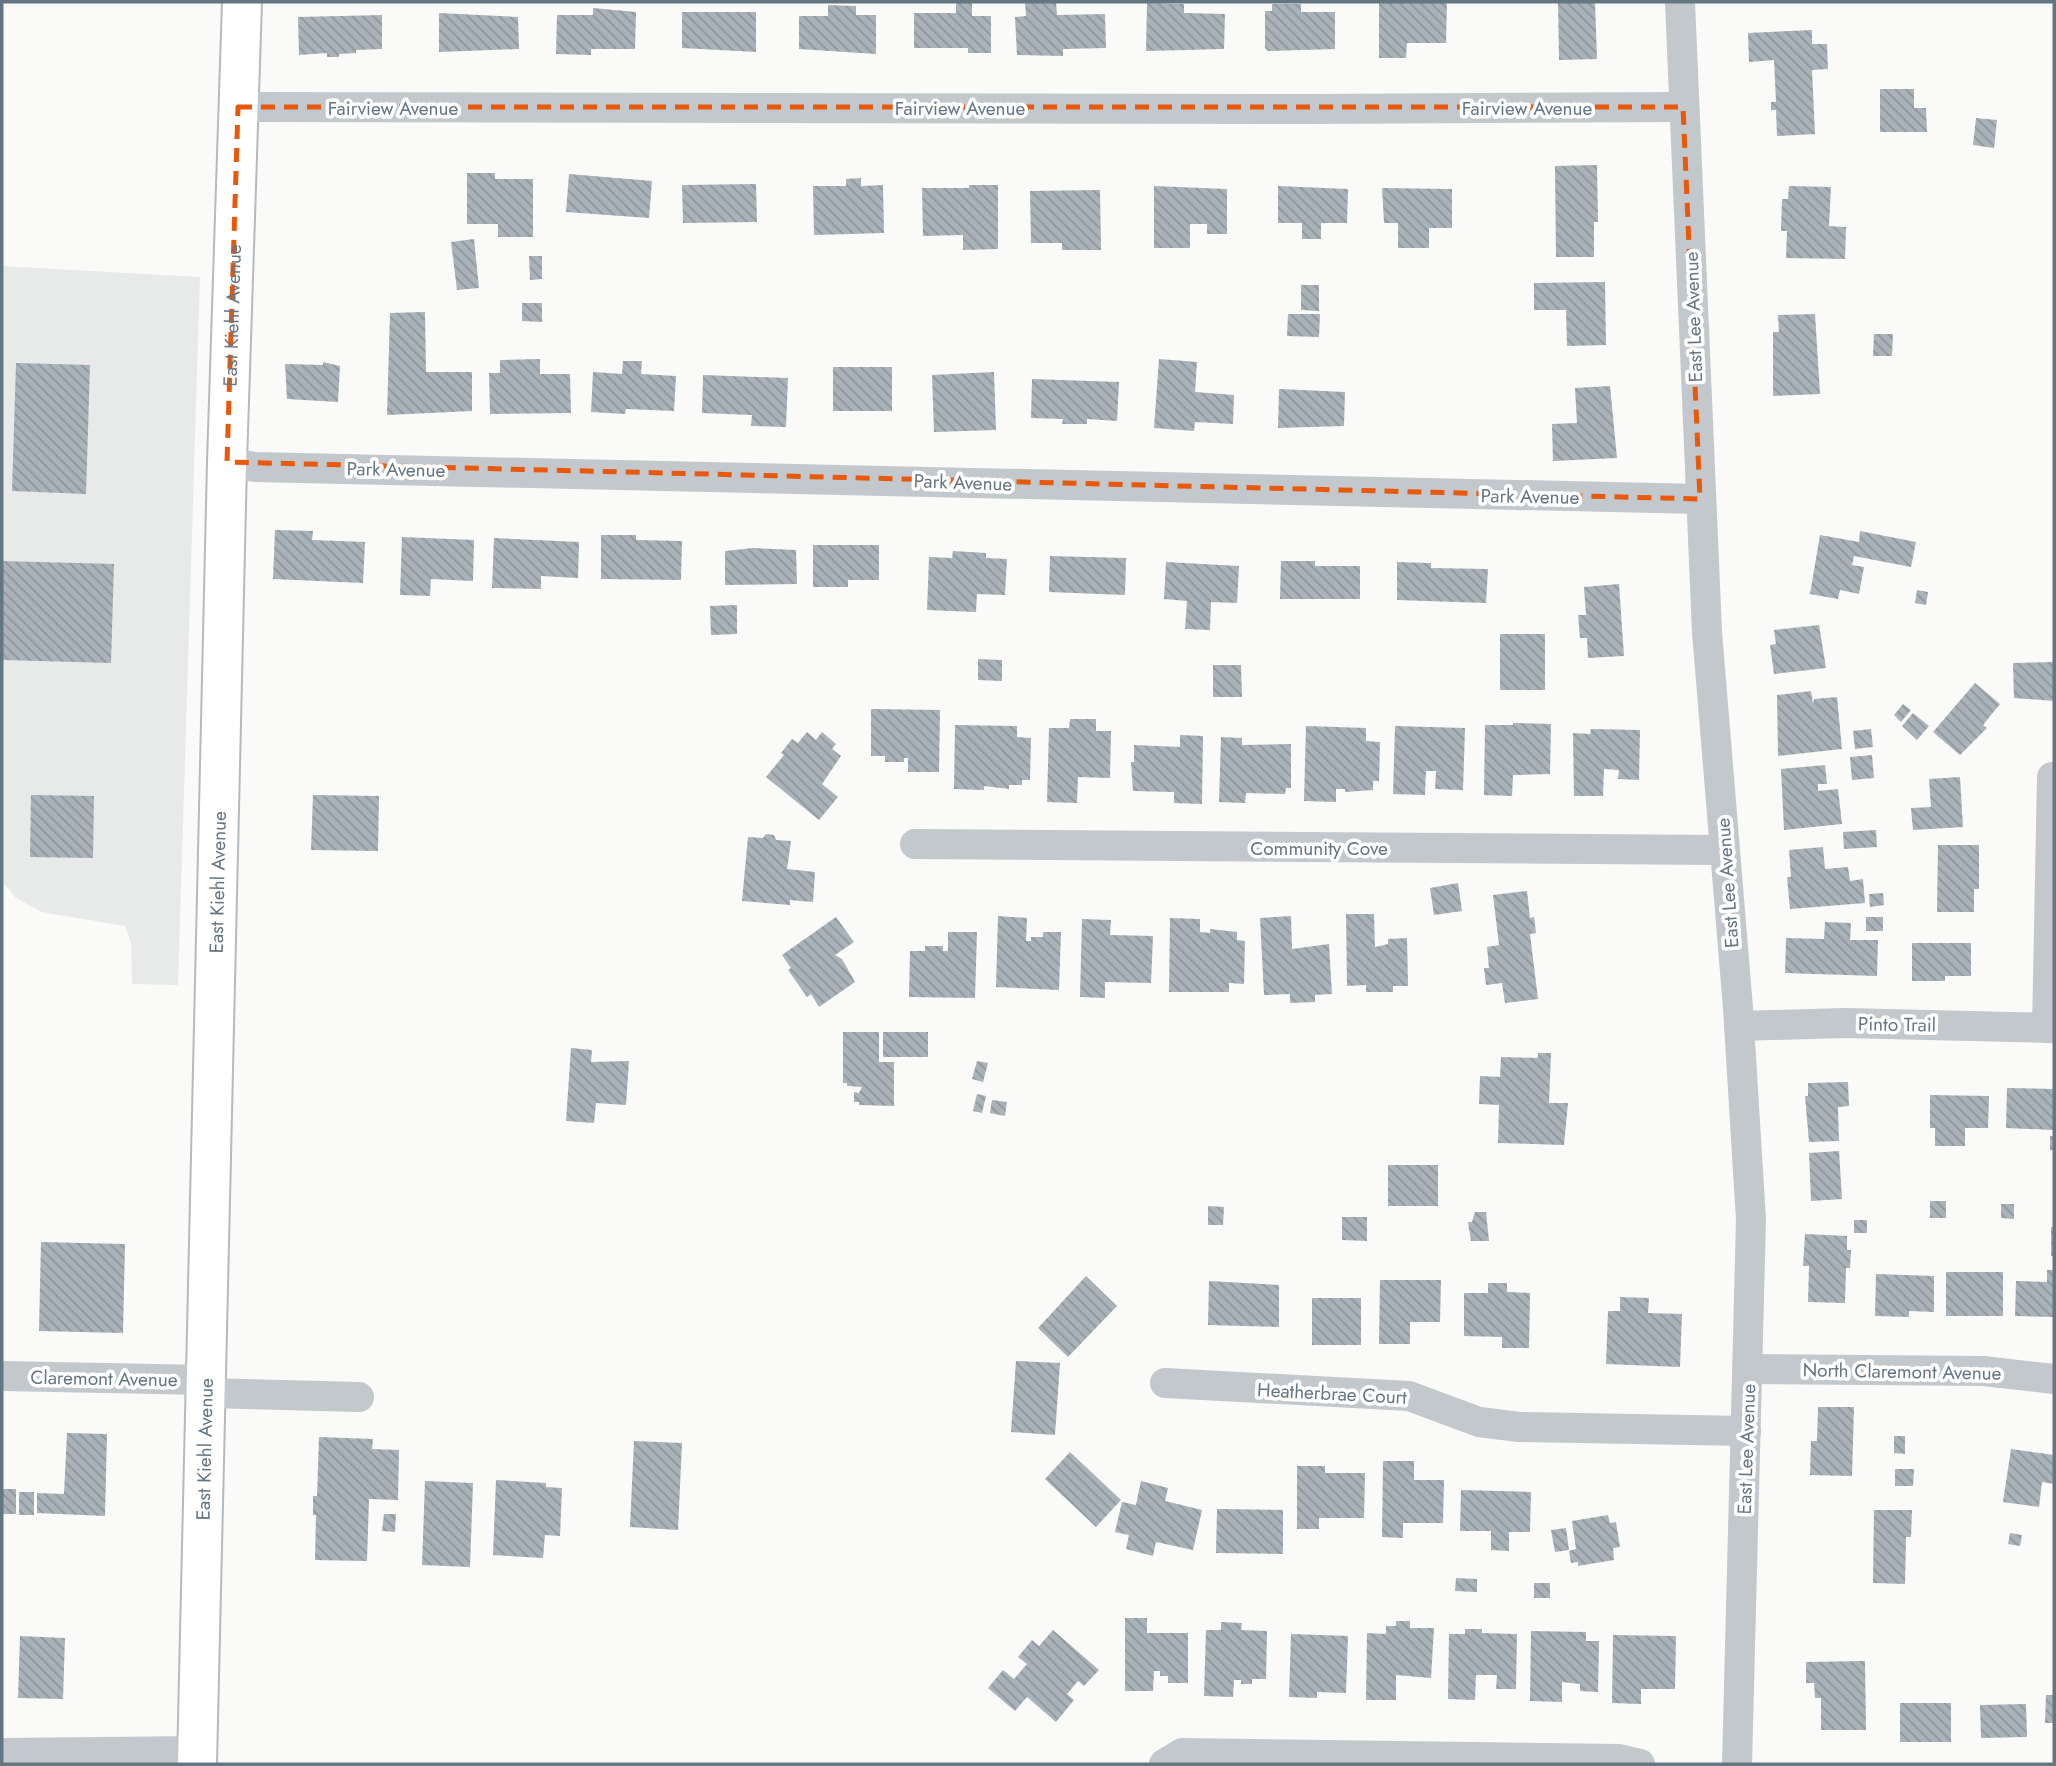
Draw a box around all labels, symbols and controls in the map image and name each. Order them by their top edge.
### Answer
street label: Fairview Avenue [328,95,459,122]
street label: Fairview Avenue [895,95,1026,122]
street label: Fairview Avenue [1462,95,1593,122]
street label: East Kiehl Avenue [216,244,248,387]
street label: East Lee Avenue [1678,251,1709,383]
street label: Park Avenue [346,455,446,484]
street label: Park Avenue [913,467,1013,498]
street label: Park Avenue [1480,482,1580,511]
street label: East Kiehl Avenue [203,811,233,954]
street label: East Lee Avenue [1709,817,1746,949]
street label: Community Cove [1250,835,1388,862]
street label: Pinto Trail [1858,1010,1936,1039]
street label: North Claremont Avenue [1802,1356,2002,1387]
street label: Claremont Avenue [30,1364,178,1393]
street label: Heatherbrae Court [1256,1376,1408,1411]
street label: East Kiehl Avenue [190,1377,220,1521]
street label: East Lee Avenue [1731,1383,1762,1515]

